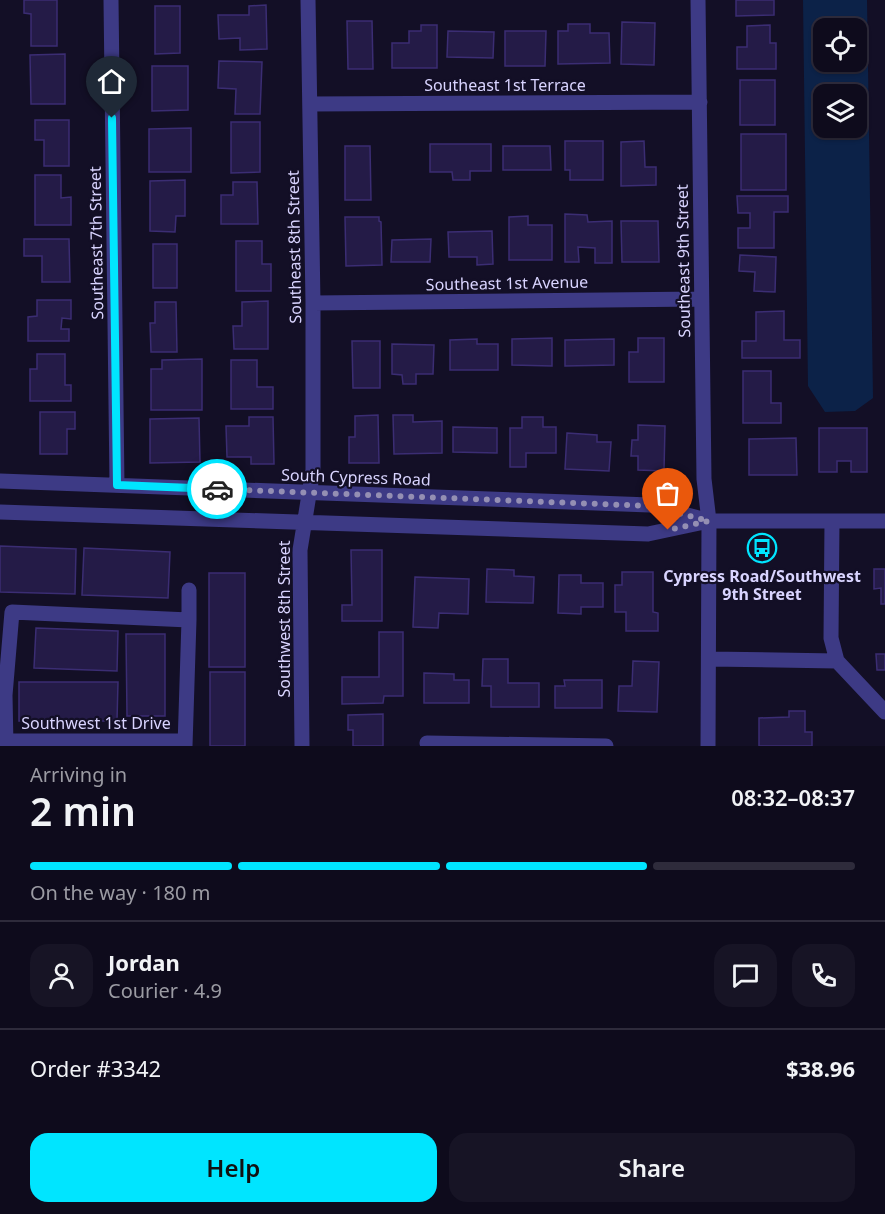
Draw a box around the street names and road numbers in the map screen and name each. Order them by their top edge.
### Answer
street label: Southeast 1st Terrace [424,74,586,96]
street label: Southeast 7th Street [84,166,108,320]
street label: Southeast 8th Street [282,170,306,324]
street label: Southeast 9th Street [671,184,695,338]
street label: Southeast 1st Avenue [426,271,588,295]
street label: South Cypress Road [281,463,431,491]
street label: Southwest 8th Street [273,540,295,697]
street label: Southwest 1st Drive [21,712,171,734]

